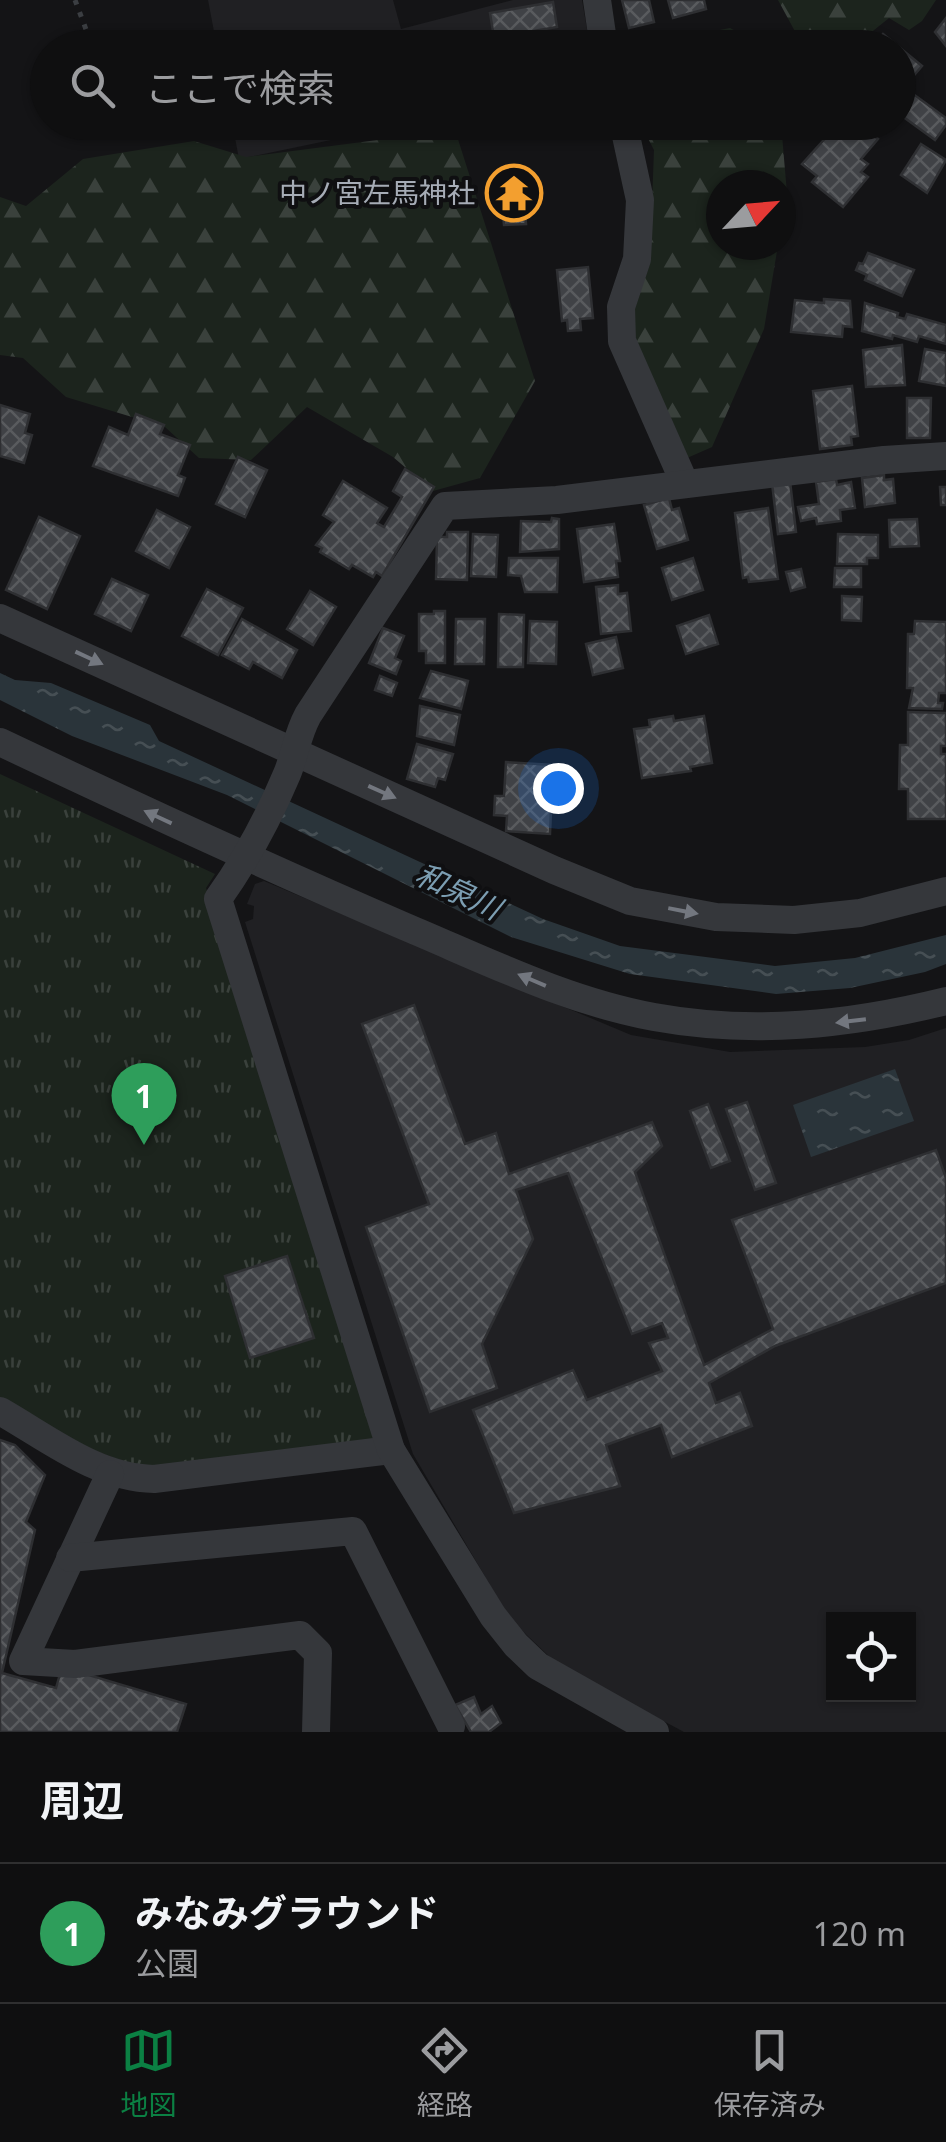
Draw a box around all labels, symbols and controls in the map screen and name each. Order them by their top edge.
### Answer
search box [30,30,916,140]
icon: search [65,58,120,113]
text: ここで検索 [145,61,335,113]
temple icon: 中ノ宮左馬神社 [484,163,544,223]
north arrow [706,170,796,260]
place label: 中ノ宮左馬神社 [279,173,475,211]
one-way arrow [75,650,104,667]
your location [533,763,584,814]
one-way arrow [367,784,396,800]
one-way arrow [144,808,173,825]
water label: 和泉川 [409,853,511,930]
one-way arrow [667,904,699,919]
one-way arrow [517,972,547,988]
one-way arrow [834,1013,866,1029]
pin: 1 [112,1062,176,1145]
map controls [826,1612,916,1702]
button: locate [826,1612,916,1702]
text: 周辺 [40,1771,124,1828]
text: みなみグラウンド [135,1886,439,1938]
text: 1 [63,1912,82,1955]
text: 120 m [813,1912,906,1955]
text: 公園 [135,1941,199,1984]
tab: 地図 [120,2023,176,2123]
tab: 経路 [417,2023,473,2123]
tab: 保存済み [714,2023,826,2123]

